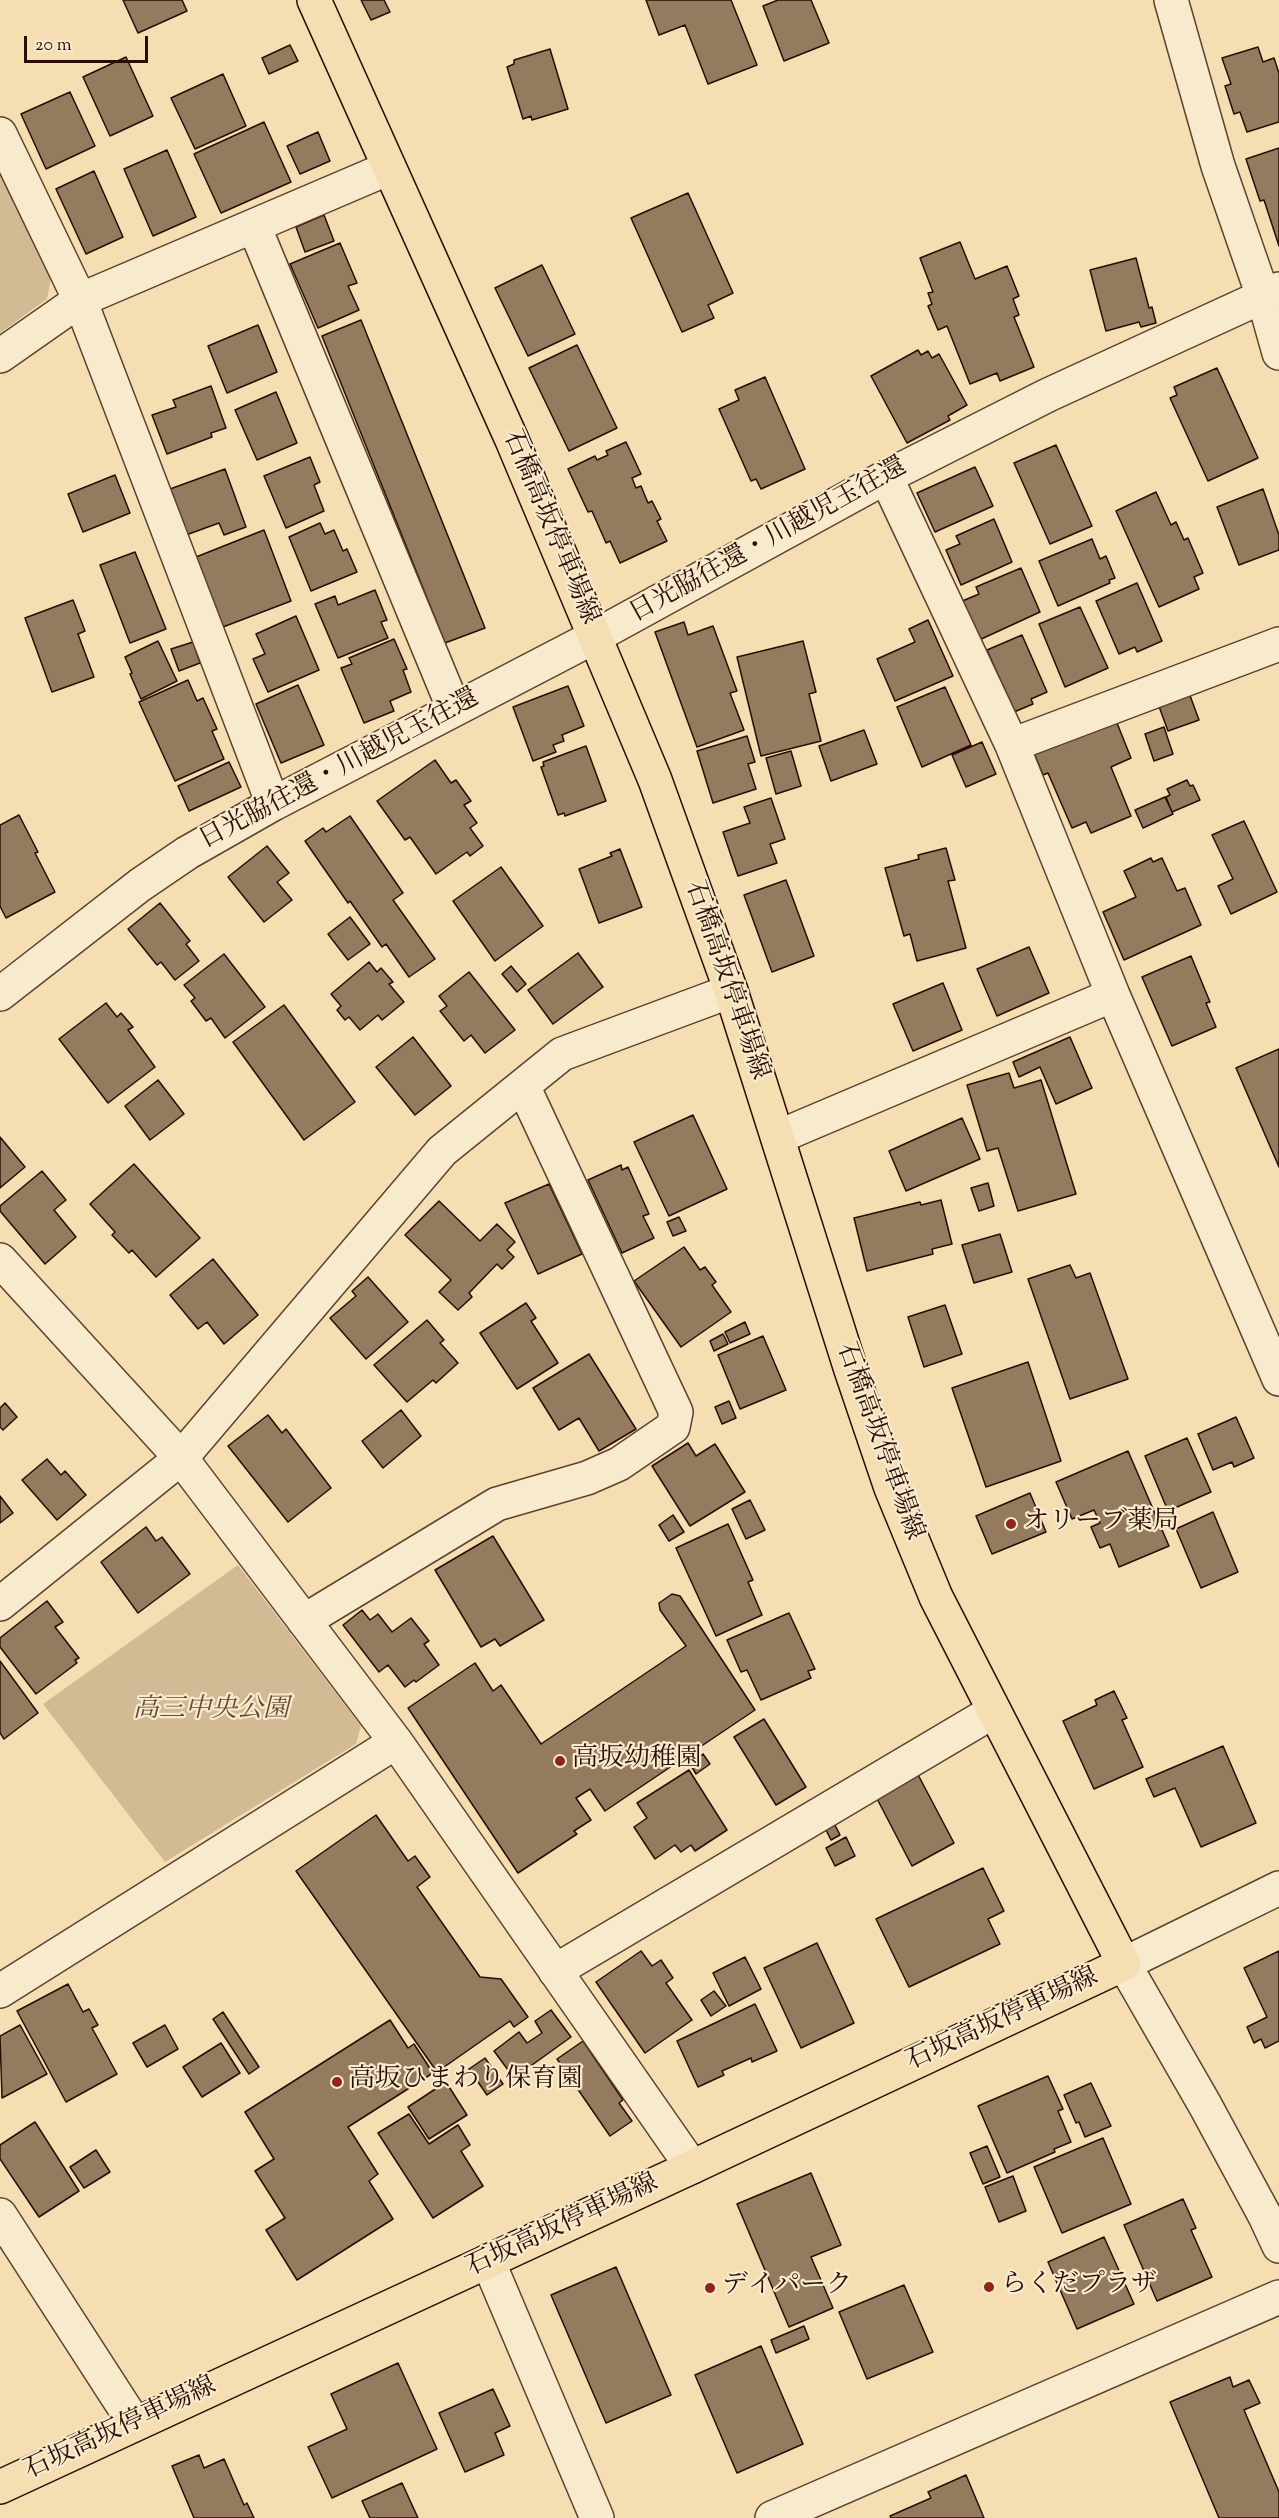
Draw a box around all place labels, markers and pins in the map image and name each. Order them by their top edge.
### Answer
place label: オリーブ薬局 [1023,1508,1179,1540]
marker: オリーブ薬局 [1004,1517,1018,1531]
place label: 高坂幼稚園 [572,1745,702,1777]
marker: 高坂幼稚園 [553,1754,567,1768]
place label: 高坂ひまわり保育園 [349,2066,583,2098]
marker: 高坂ひまわり保育園 [330,2075,344,2089]
place label: らくだプラザ [1001,2271,1157,2303]
place label: デイパーク [722,2272,852,2304]
marker: らくだプラザ [982,2280,996,2294]
marker: デイパーク [703,2281,717,2295]

